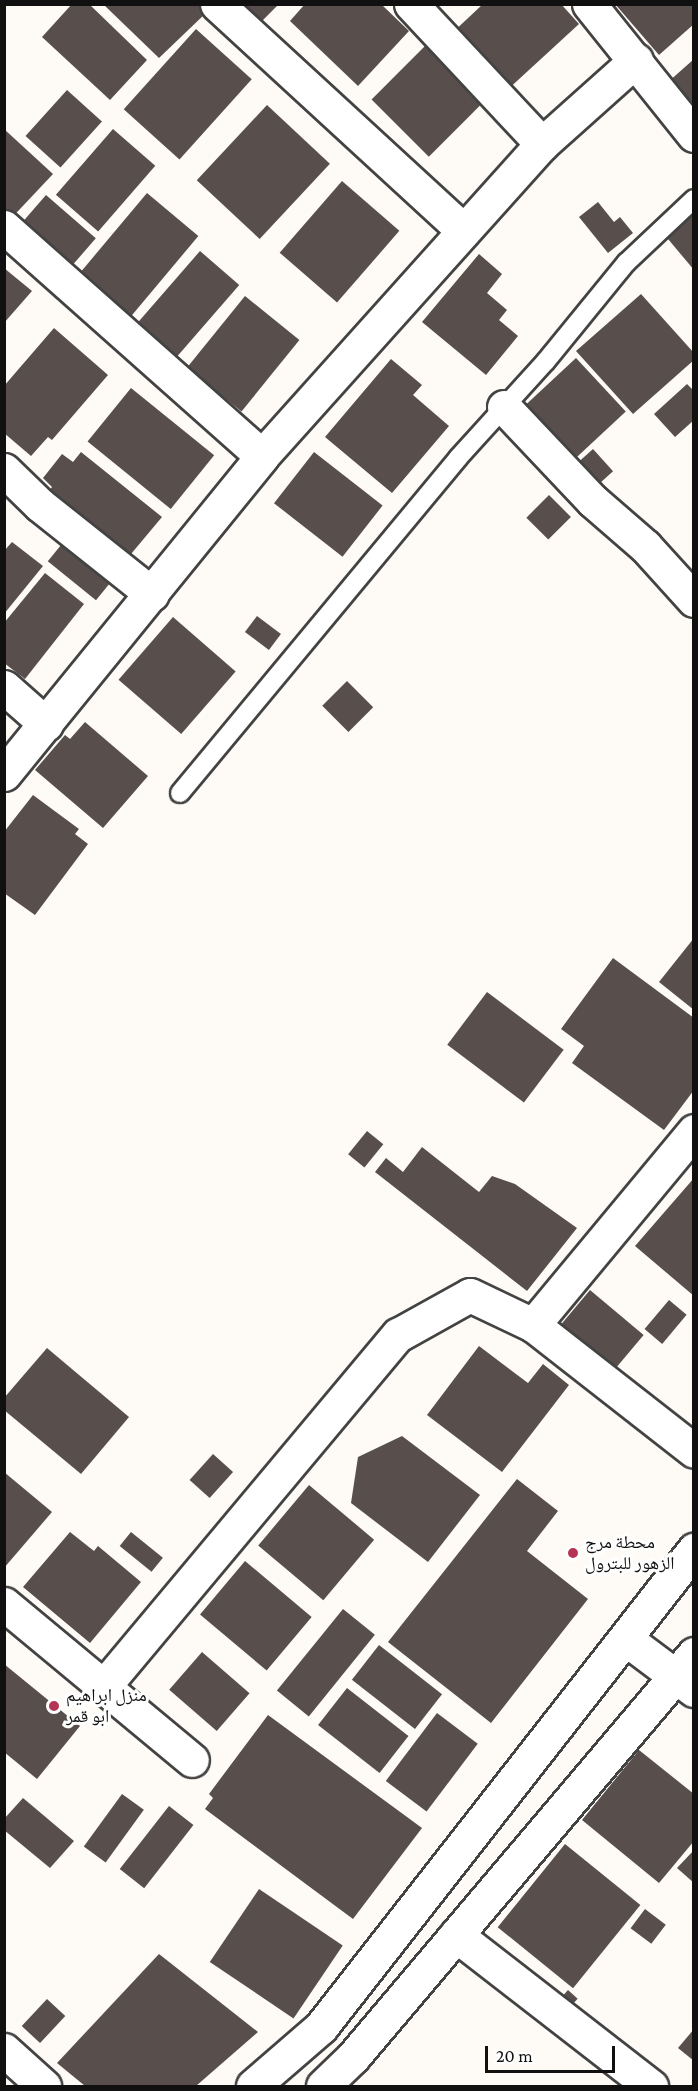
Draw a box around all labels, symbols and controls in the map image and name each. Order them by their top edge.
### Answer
place label: محطة مرج الزهور للبترول [585,1532,675,1574]
marker: محطة مرج الزهور للبترول [566,1546,580,1560]
place label: منزل ابراهيم ابو قمر [66,1685,147,1728]
marker: منزل ابراهيم ابو قمر [47,1699,61,1713]
scale bar [488,2034,618,2072]
text: 20 m [496,2046,533,2066]

